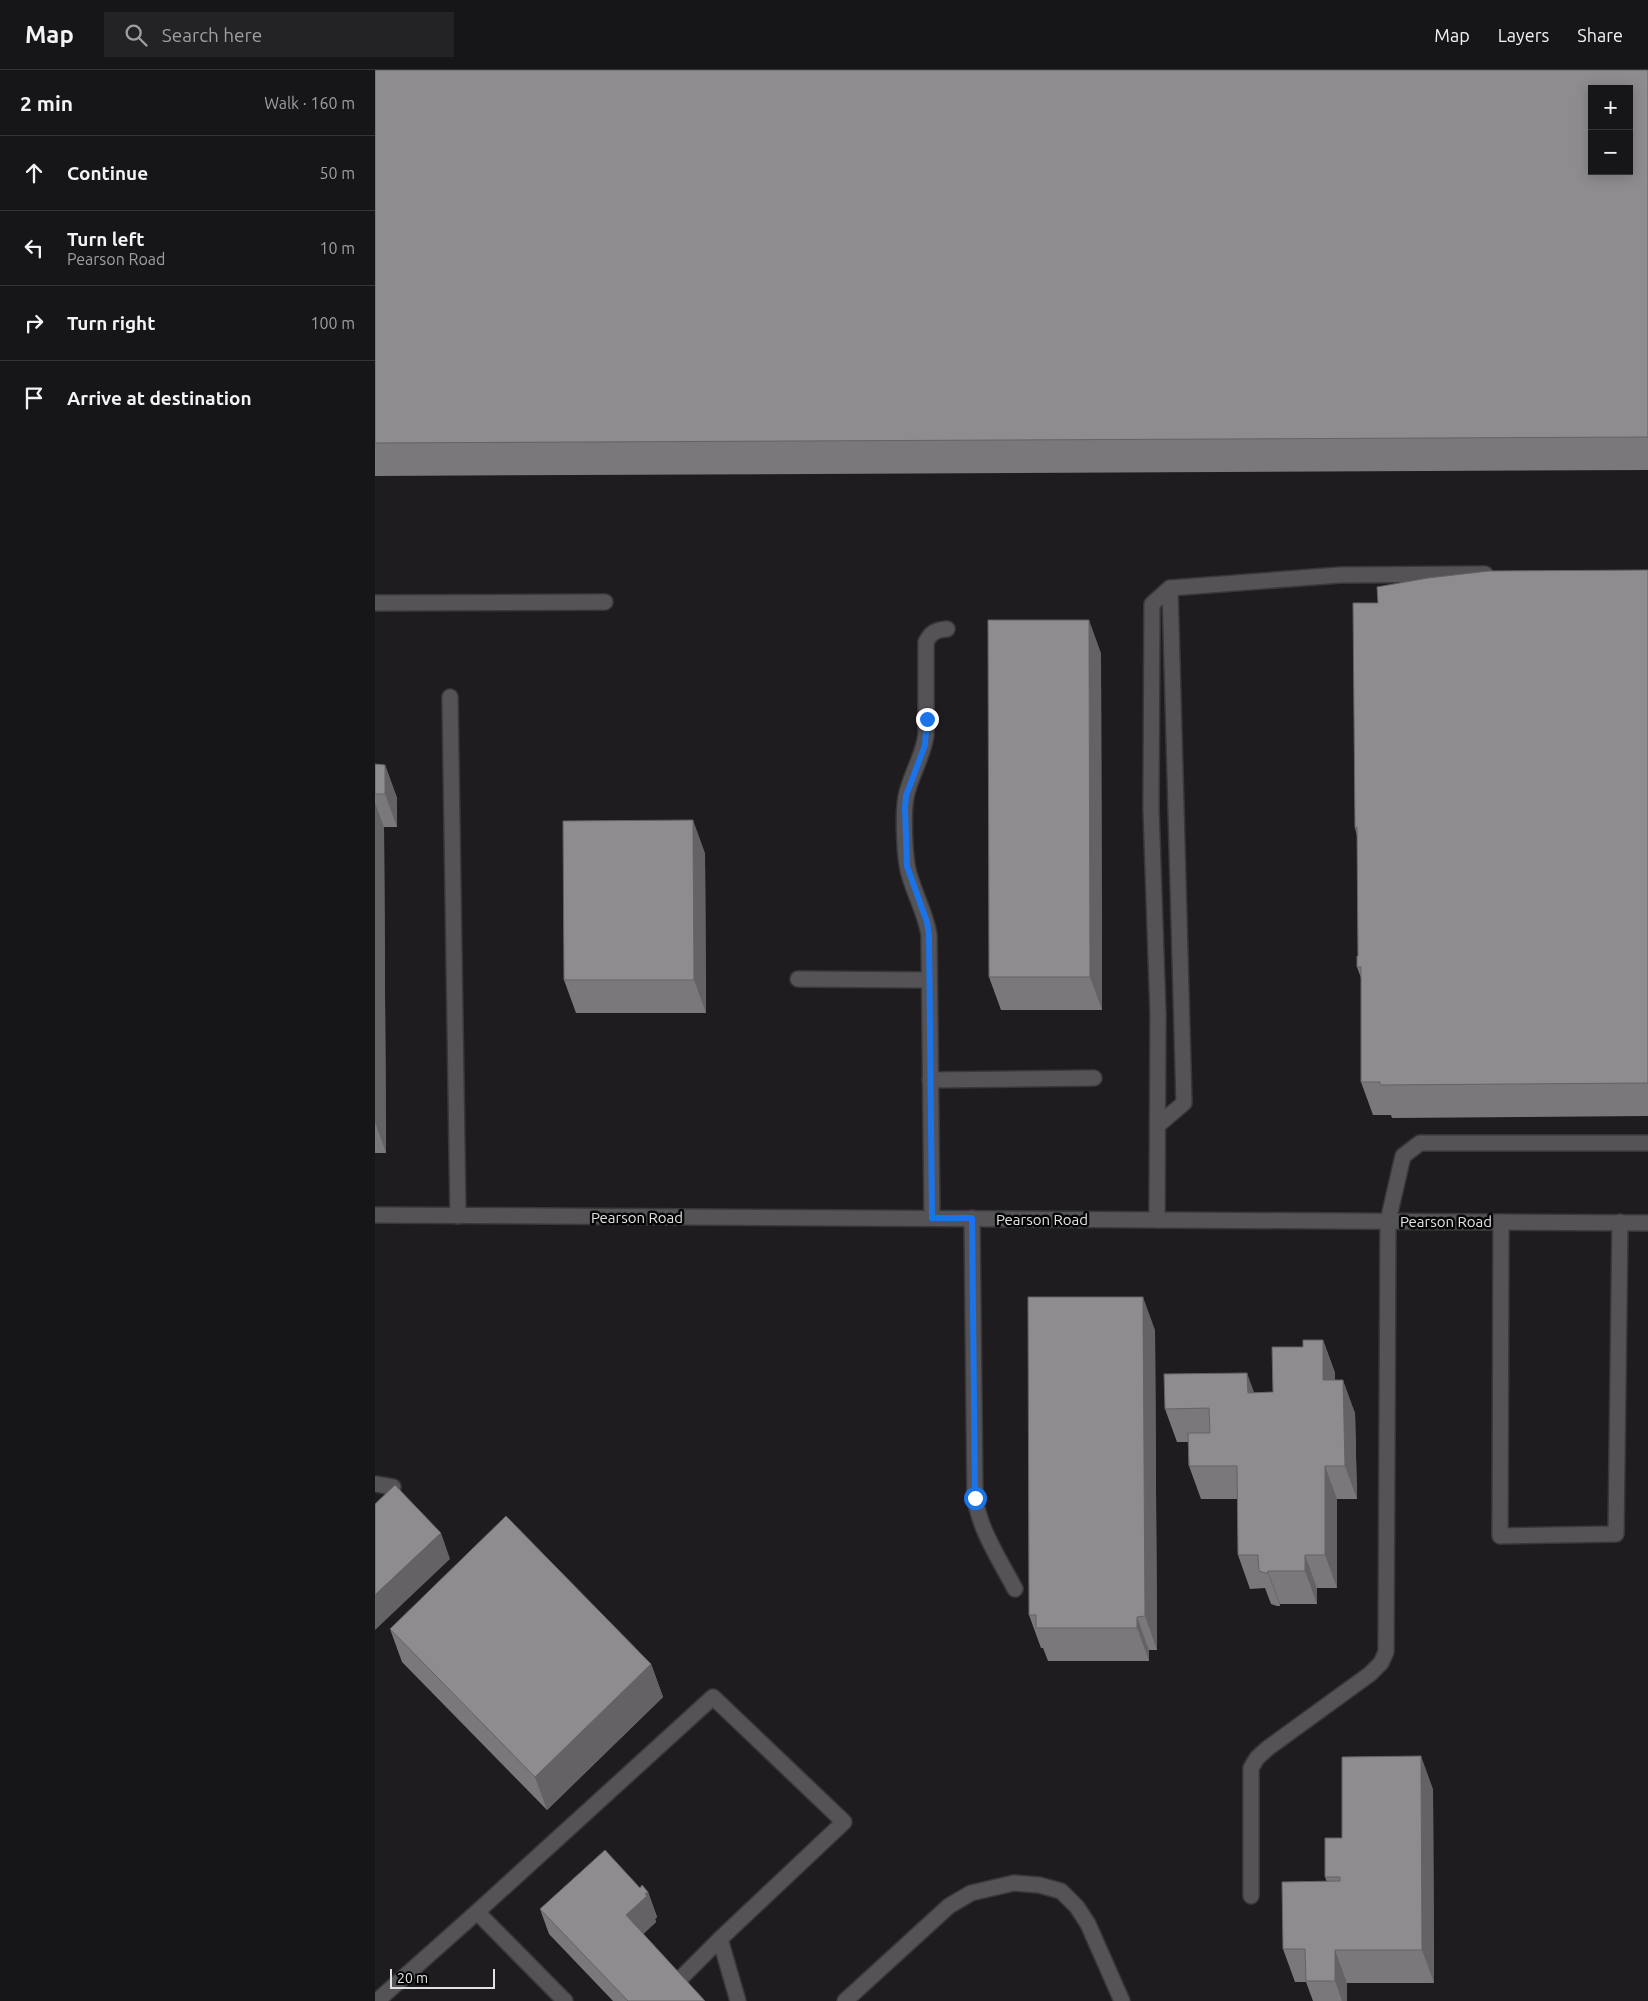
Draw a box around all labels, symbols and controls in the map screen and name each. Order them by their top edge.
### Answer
search box [104,12,454,57]
text: Map [25,21,74,48]
icon: search [122,21,150,49]
text: Search here [162,24,262,46]
text: Map [1434,25,1470,45]
text: Layers [1498,25,1549,45]
text: Share [1577,25,1623,45]
map controls [1588,85,1633,175]
button: + [1588,85,1633,130]
text: 2 min [20,91,73,115]
text: Walk · 160 m [264,94,355,112]
button: − [1588,130,1633,175]
icon: ahead [20,159,48,187]
text: Continue [67,162,148,184]
text: 50 m [319,164,355,182]
text: Turn left [67,228,145,250]
icon: left [20,234,48,262]
text: 10 m [319,239,355,257]
text: Pearson Road [67,250,165,268]
icon: right [20,309,48,337]
text: Turn right [67,312,155,334]
text: 100 m [310,314,355,332]
icon: arrive [20,384,48,412]
text: Arrive at destination [67,387,252,409]
route end [916,708,939,731]
street label: Pearson Road [591,1209,683,1226]
street label: Pearson Road [996,1211,1088,1228]
street label: Pearson Road [1400,1213,1492,1230]
route start [964,1487,987,1510]
scale bar [390,1966,495,1989]
text: 20 m [397,1970,428,1986]

